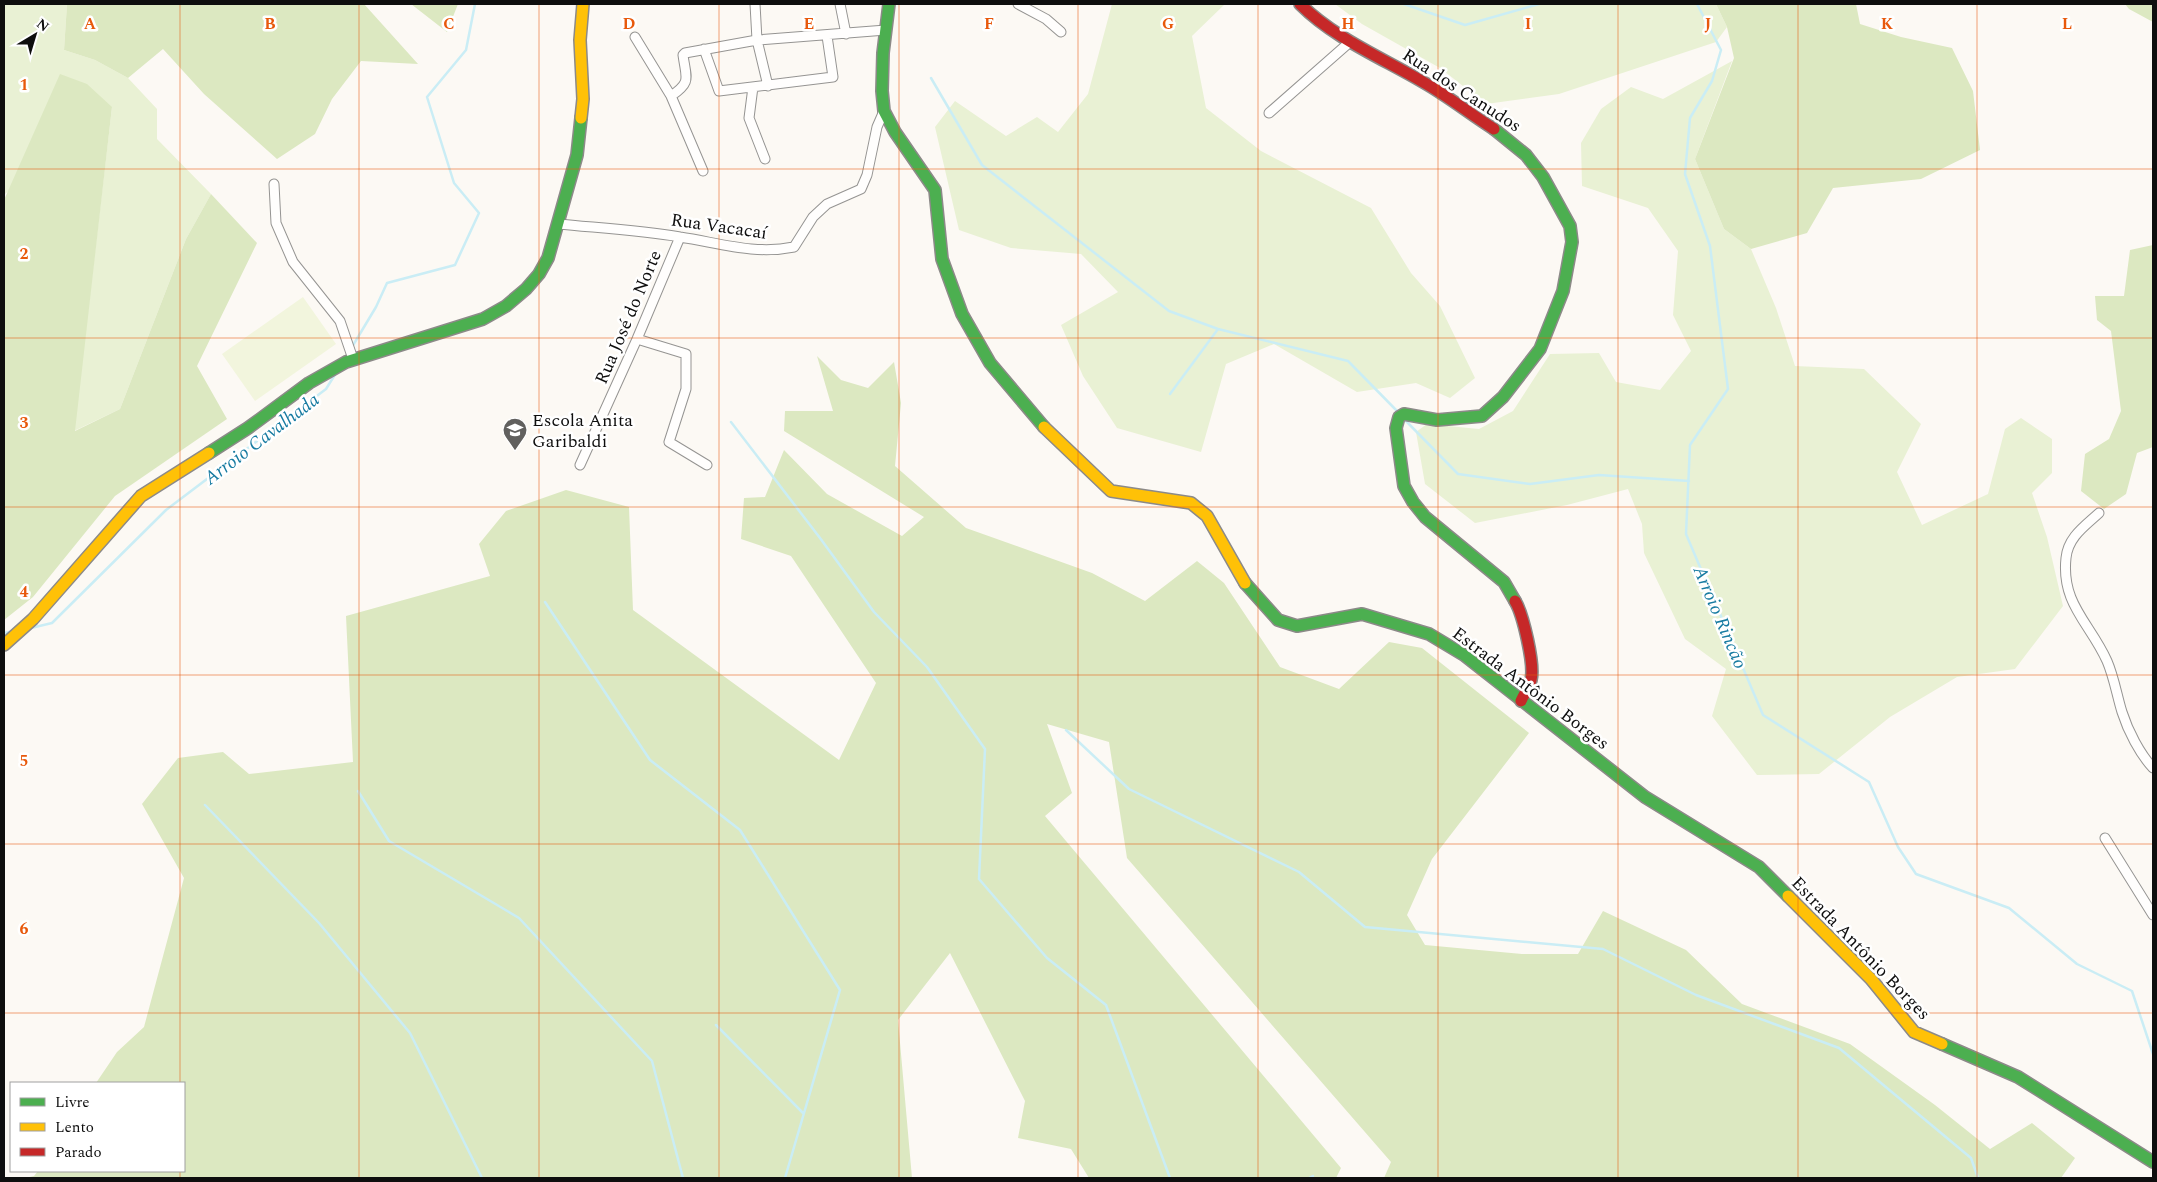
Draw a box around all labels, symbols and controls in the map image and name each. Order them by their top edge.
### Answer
north arrow [10,10,60,60]
text: A [84,12,97,36]
text: B [264,12,276,36]
text: C [443,12,455,36]
text: D [623,12,636,36]
text: E [804,12,814,36]
text: F [984,12,994,36]
text: G [1162,12,1174,36]
text: H [1341,12,1355,36]
text: I [1525,12,1531,36]
text: J [1705,12,1712,36]
text: K [1881,12,1894,36]
text: L [2062,12,2072,36]
text: N [32,13,54,37]
street label: Rua dos Canudos [1397,42,1527,139]
text: 1 [20,73,28,97]
street label: Rua Vacacaí [669,206,770,247]
text: 2 [20,242,29,266]
street label: Rua José do Norte [588,246,669,388]
water label: Arroio Cavalhada [197,386,326,493]
place label: Escola Anita Garibaldi [532,407,633,455]
text: 3 [20,411,29,435]
school or university icon: Escola Anita Garibaldi [502,417,528,451]
water label: Arroio Rincão [1684,561,1754,674]
text: 4 [20,580,29,604]
street label: Estrada Antônio Borges [1446,620,1615,757]
text: 5 [20,749,28,773]
street label: Estrada Antônio Borges [1785,870,1937,1026]
text: 6 [20,917,29,941]
legend [10,1082,185,1172]
text: Livre [55,1091,90,1114]
text: Lento [55,1116,94,1139]
text: Parado [55,1141,102,1164]

